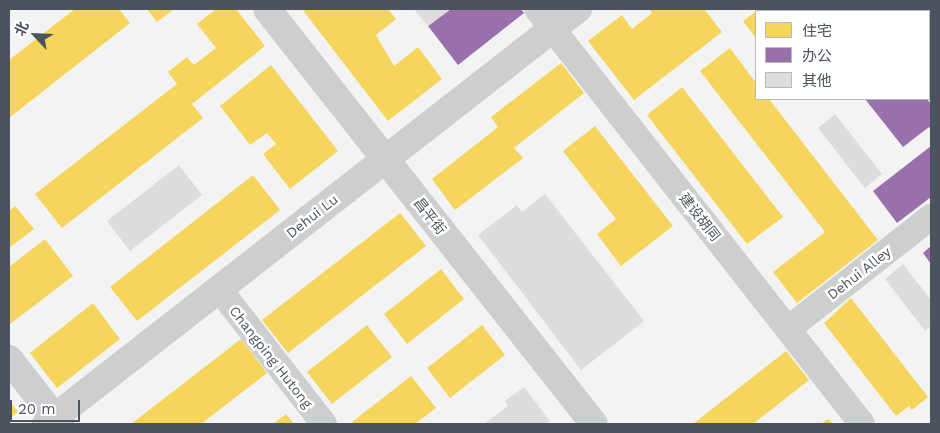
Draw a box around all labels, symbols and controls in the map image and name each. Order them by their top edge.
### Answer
north arrow [10,10,60,60]
legend [755,10,930,100]
text: 北 [11,19,32,38]
text: 住宅 [802,22,832,40]
text: 办公 [802,47,832,65]
text: 其他 [802,72,832,90]
street label: 建设胡同 [676,190,724,244]
street label: Dehui Lu [283,191,341,241]
street label: 昌平街 [410,194,450,238]
street label: Dehui Alley [824,243,894,303]
street label: Changping Hutong [226,303,316,411]
scale bar [12,390,82,422]
text: 20 m [18,400,56,418]

